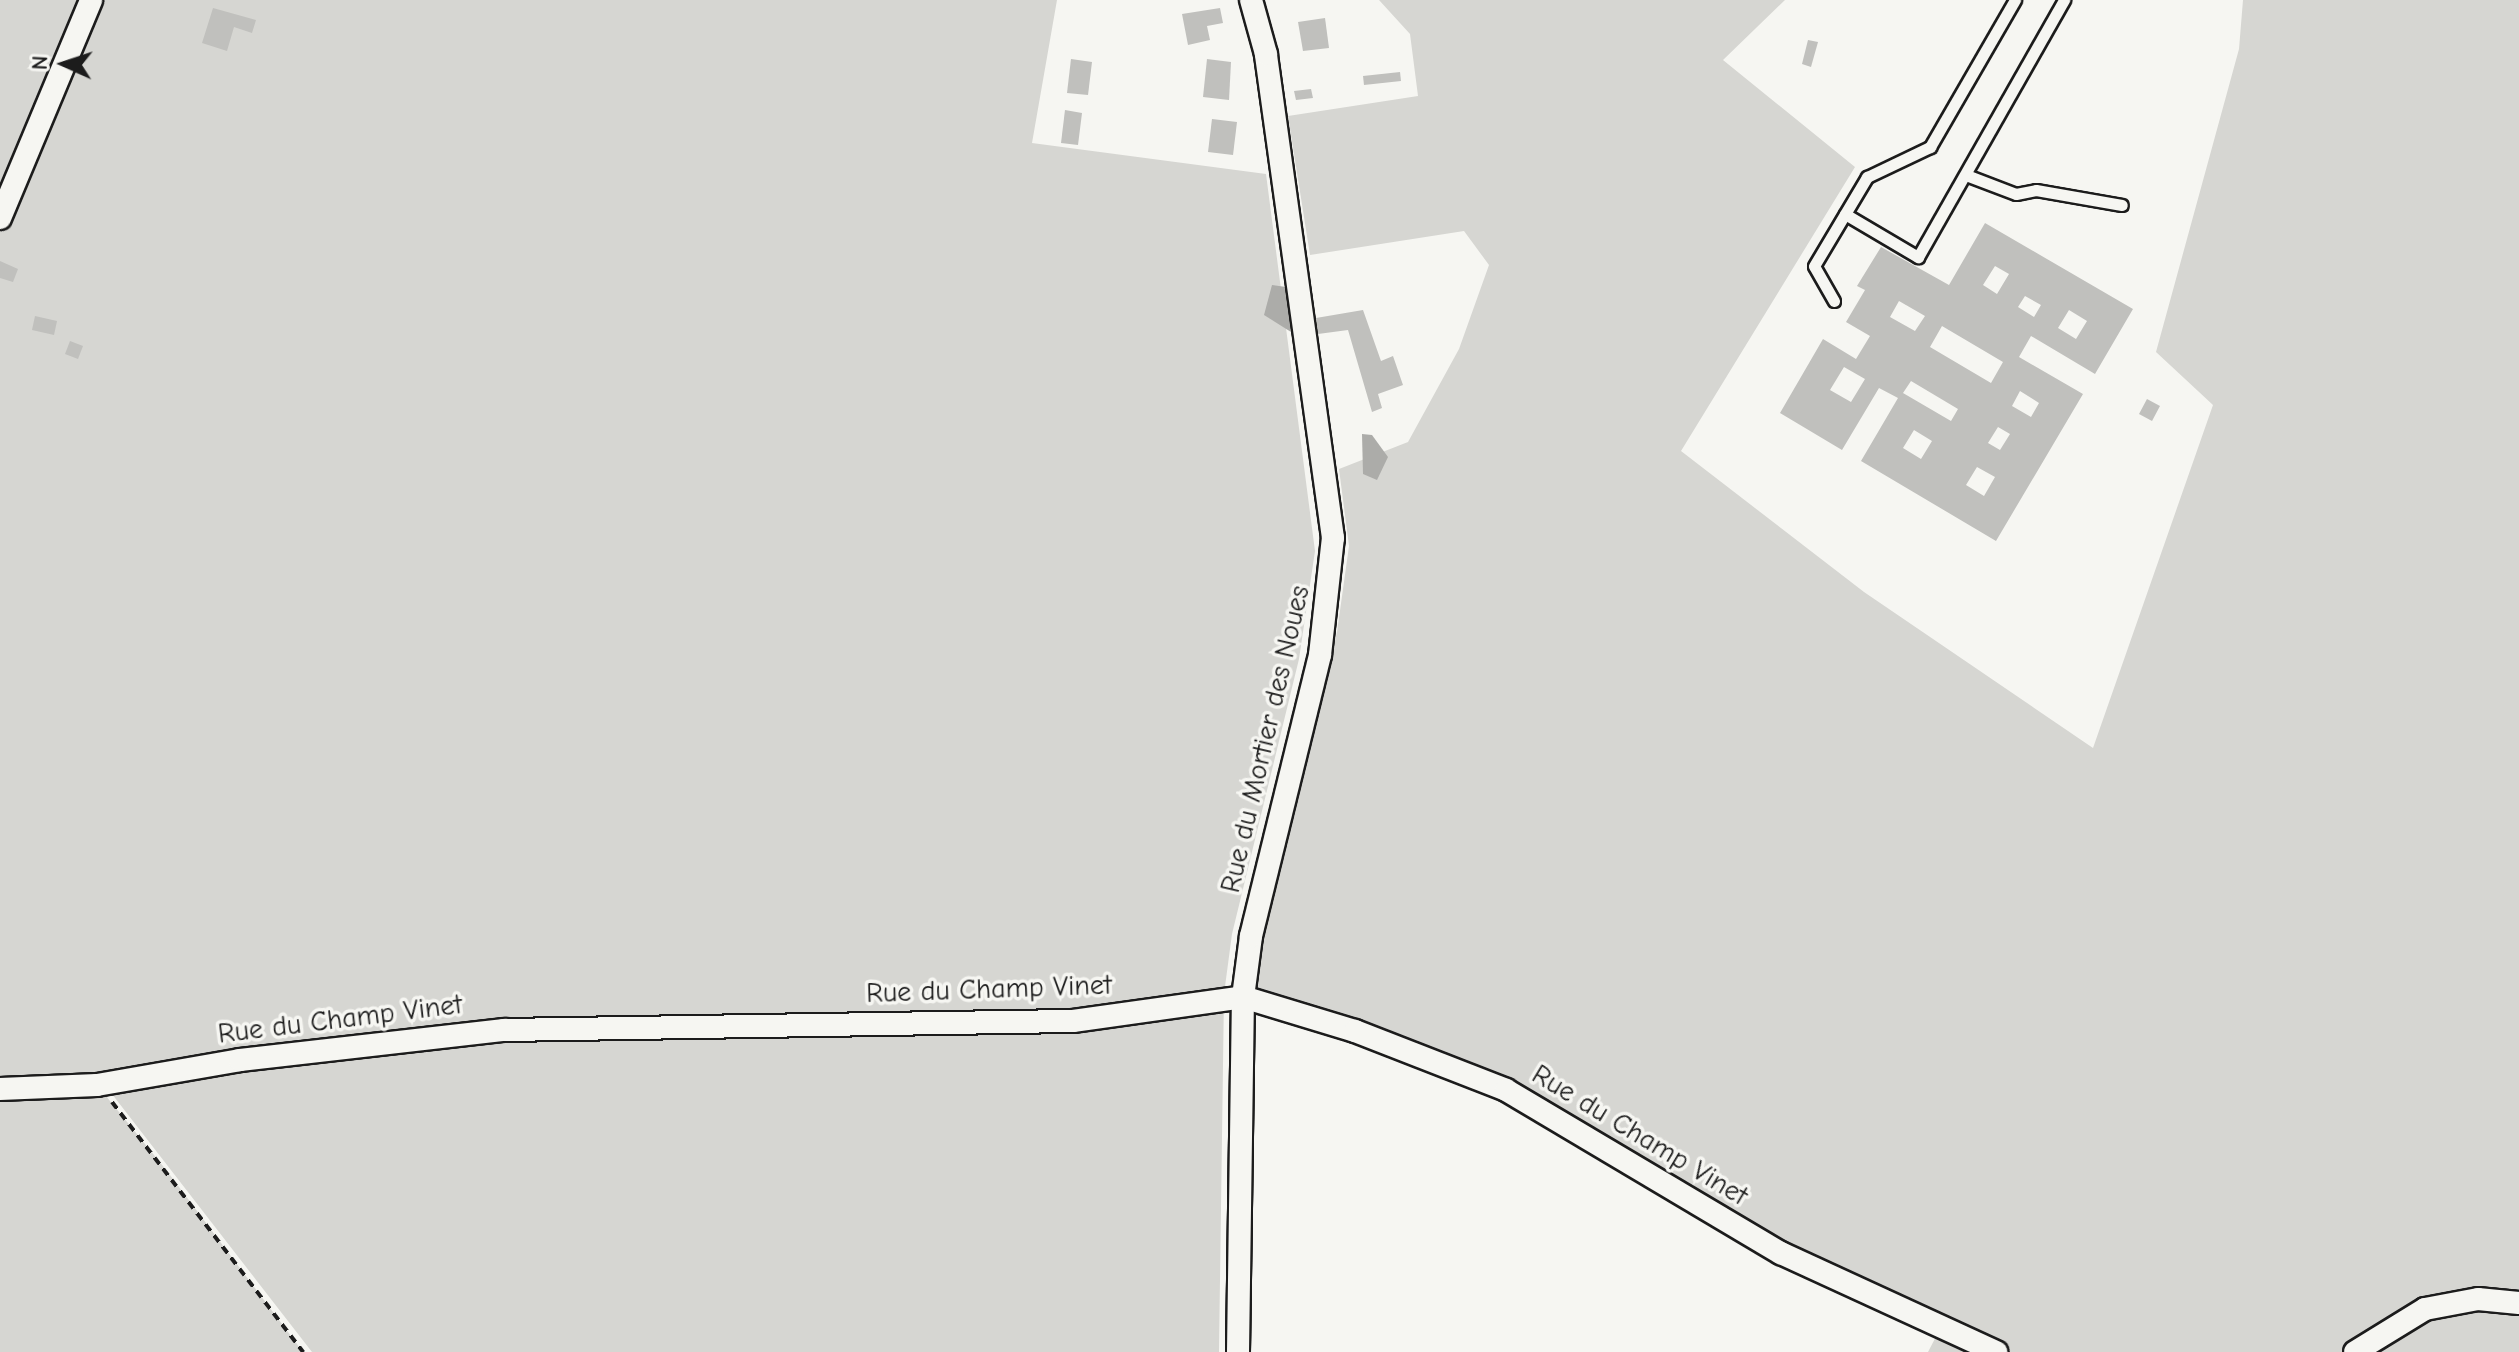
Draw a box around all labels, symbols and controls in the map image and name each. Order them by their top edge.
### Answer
north arrow [24,24,104,104]
text: N [27,55,53,71]
street label: Rue du Mortier des Noues [1213,582,1317,896]
street label: Rue du Champ Vinet [866,968,1112,1010]
street label: Rue du Champ Vinet [216,987,464,1051]
street label: Rue du Champ Vinet [1526,1057,1754,1213]

